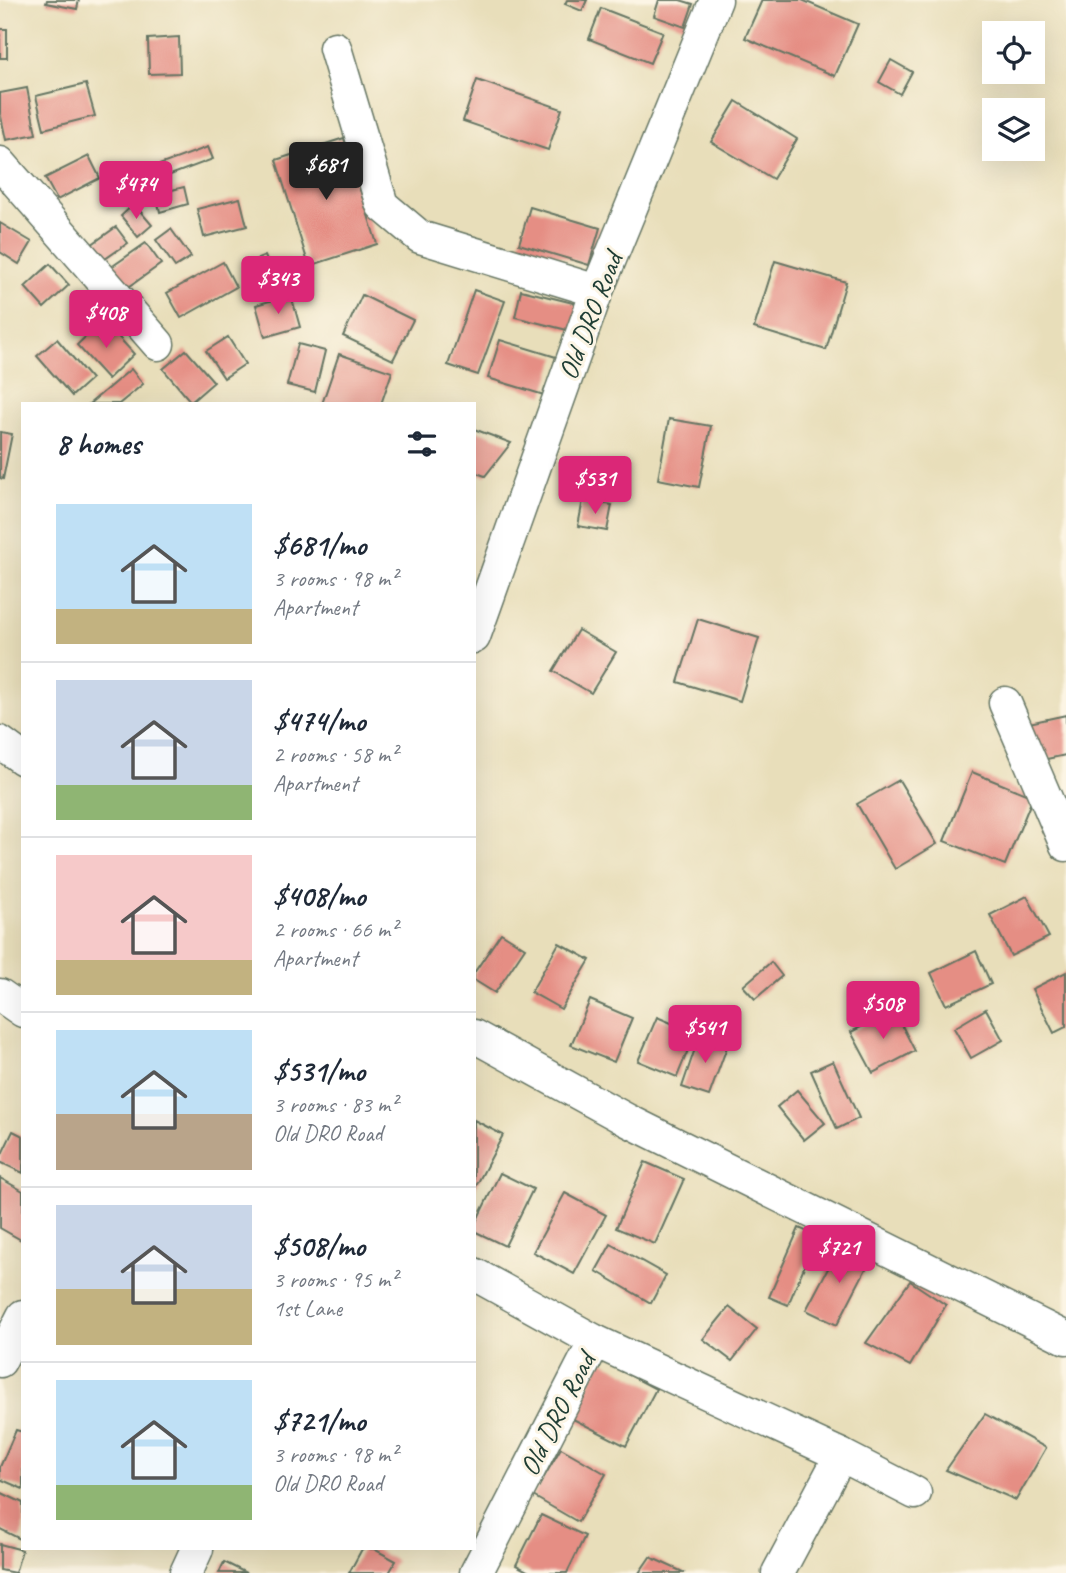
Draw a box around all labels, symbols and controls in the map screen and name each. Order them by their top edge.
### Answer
map controls [982,21,1045,161]
button: locate [982,21,1045,84]
button: layers [982,98,1045,161]
pin: $681 [285,142,367,202]
text: $681 [305,150,347,179]
pin: $474 [95,162,177,221]
text: $474 [115,169,157,198]
street label: Old DRO Road [550,244,632,384]
pin: $343 [237,256,319,316]
text: $343 [257,264,299,293]
pin: $408 [65,290,147,350]
text: $408 [85,298,127,327]
text: 8 homes [56,425,141,463]
icon: filters [403,425,441,463]
pin: $531 [554,456,636,516]
text: $531 [574,464,616,493]
text: $681/mo [273,526,366,564]
icon: home [112,532,196,616]
text: 3 rooms · 98 m² [273,564,397,593]
text: Apartment [273,593,358,622]
text: $474/mo [273,702,365,740]
icon: home [112,708,196,792]
text: 2 rooms · 58 m² [273,740,397,769]
text: Apartment [273,769,358,798]
text: $408/mo [273,877,365,915]
icon: home [112,883,196,967]
text: 2 rooms · 66 m² [273,915,397,944]
text: Apartment [273,944,358,973]
pin: $508 [842,982,924,1041]
text: $508 [862,989,904,1018]
pin: $541 [664,1006,746,1065]
text: $541 [684,1013,726,1042]
text: $531/mo [273,1052,365,1090]
icon: home [112,1058,196,1142]
text: 3 rooms · 83 m² [273,1090,397,1119]
text: Old DRO Road [273,1119,382,1148]
pin: $721 [798,1226,880,1285]
text: $508/mo [273,1227,365,1265]
icon: home [112,1233,196,1317]
text: $721 [818,1233,860,1262]
text: 3 rooms · 95 m² [273,1265,397,1294]
text: 1st Lane [273,1294,342,1323]
street label: Old DRO Road [511,1343,605,1481]
text: $721/mo [273,1402,365,1440]
icon: home [112,1408,196,1492]
text: 3 rooms · 98 m² [273,1440,397,1469]
text: Old DRO Road [273,1469,382,1498]

